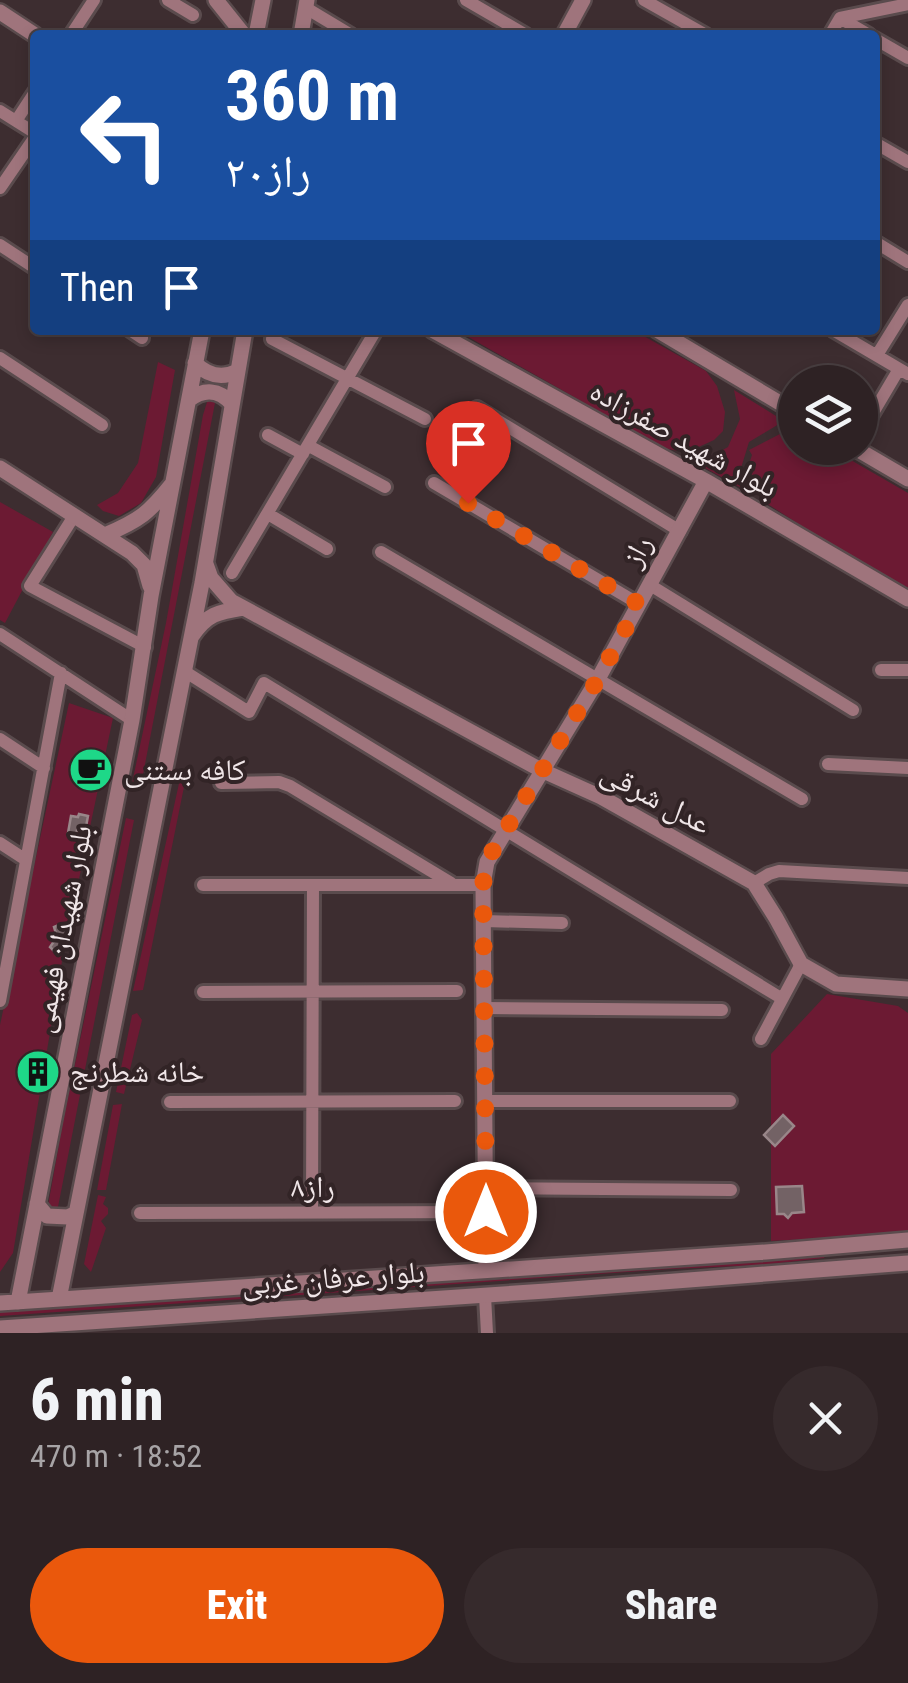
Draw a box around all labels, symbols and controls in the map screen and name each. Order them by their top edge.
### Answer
text: 360 m [225,55,399,137]
icon: left [60,70,190,200]
text: راز۲۰ [225,145,311,198]
icon: arrive [154,260,209,315]
text: Then [60,266,134,310]
map controls [778,365,878,465]
button: layers [778,365,878,465]
street label: بلوار شهید صفرزاده [584,373,784,505]
pin [426,401,511,504]
icon: arrive [441,416,496,471]
street label: راز [613,529,659,573]
cafe icon: کافه بستنی [68,747,114,793]
place label: کافه بستنی [124,752,245,788]
street label: عدل شرقی [595,754,717,842]
street label: بلوار شهیدان فهیمی [24,822,100,1036]
building icon: خانه شطرنج [15,1049,61,1095]
place label: خانه شطرنج [70,1054,204,1091]
position arrow [434,1160,538,1264]
street label: راز۸ [291,1169,335,1204]
street label: بلوار عرفان غربی [240,1254,426,1302]
text: 6 min [30,1364,164,1435]
button: close [773,1366,878,1471]
text: 470 m · 18:52 [30,1437,202,1475]
button: Exit [30,1548,444,1663]
button: Share [464,1548,878,1663]

